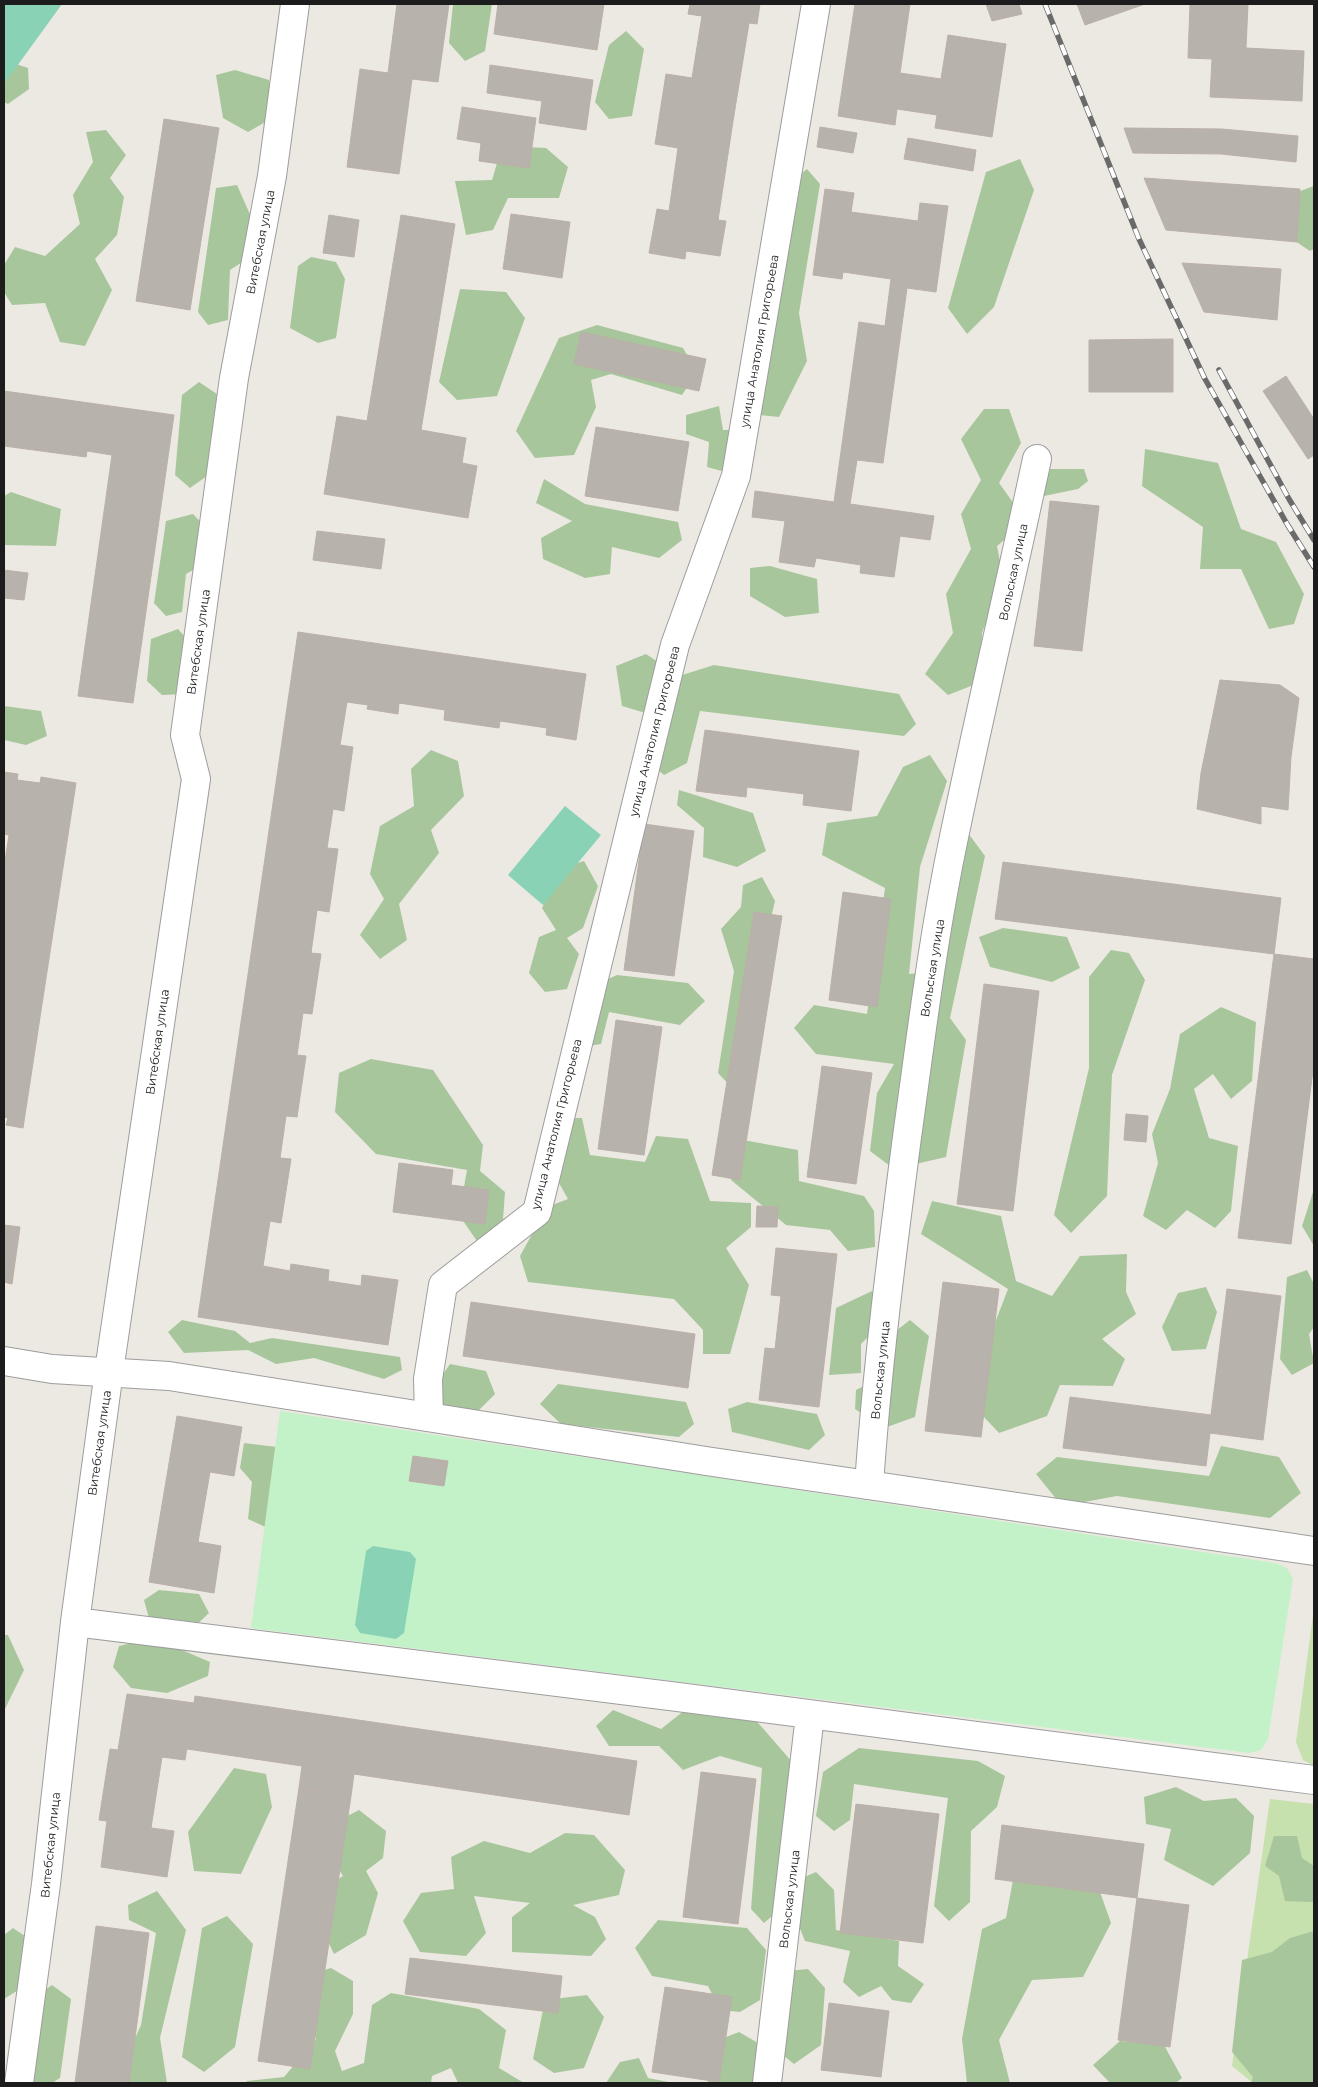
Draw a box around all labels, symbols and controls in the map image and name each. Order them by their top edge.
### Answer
street label: Витебская улица [242,188,278,296]
street label: улица Анатолия Григорьева [736,253,782,430]
street label: Вольская улица [995,522,1031,622]
street label: Витебская улица [183,588,213,696]
street label: улица Анатолия Григорьева [625,644,683,819]
street label: Вольская улица [917,918,947,1018]
street label: Витебская улица [142,988,172,1096]
street label: улица Анатолия Григорьева [527,1037,585,1212]
street label: Вольская улица [867,1320,893,1420]
street label: Витебская улица [84,1389,114,1497]
street label: Витебская улица [37,1791,63,1899]
street label: Вольская улица [775,1849,803,1949]

